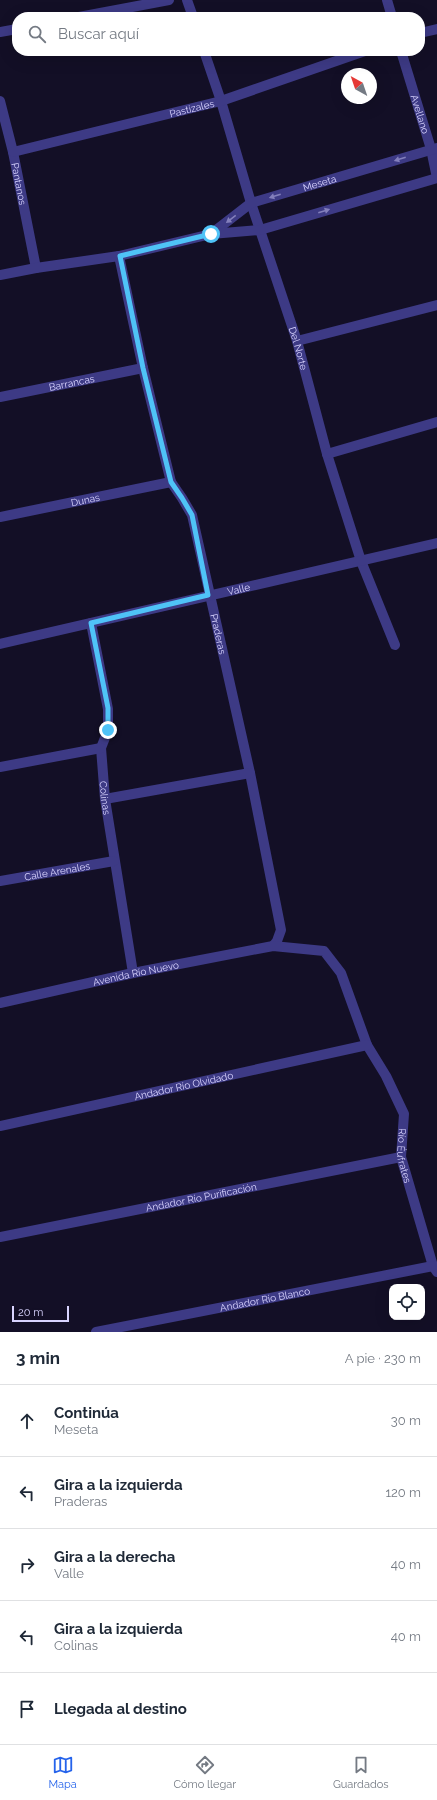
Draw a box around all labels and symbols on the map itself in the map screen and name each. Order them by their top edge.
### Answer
north arrow [341,68,377,104]
street label: Avellano [409,93,431,135]
street label: Pastizales [168,98,216,119]
one-way arrow [393,156,405,162]
street label: Pantanos [9,162,28,206]
street label: Meseta [302,173,337,193]
one-way arrow [269,193,281,199]
one-way arrow [318,208,330,214]
one-way arrow [226,214,237,223]
route start [202,225,220,243]
street label: Del Norte [287,325,309,371]
street label: Barrancas [48,373,96,393]
street label: Dunas [70,492,101,508]
street label: Valle [226,581,251,597]
street label: Praderas [208,613,228,655]
route end [99,721,117,739]
street label: Colinas [98,781,112,816]
street label: Calle Arenales [23,860,91,883]
street label: Avenida Río Nuevo [92,959,180,988]
street label: Andador Río Olvidado [133,1070,234,1102]
street label: Río Éufrates [395,1128,413,1184]
street label: Andador Río Purificación [145,1181,258,1214]
street label: Andador Río Blanco [219,1285,311,1314]
scale bar [12,1304,69,1323]

